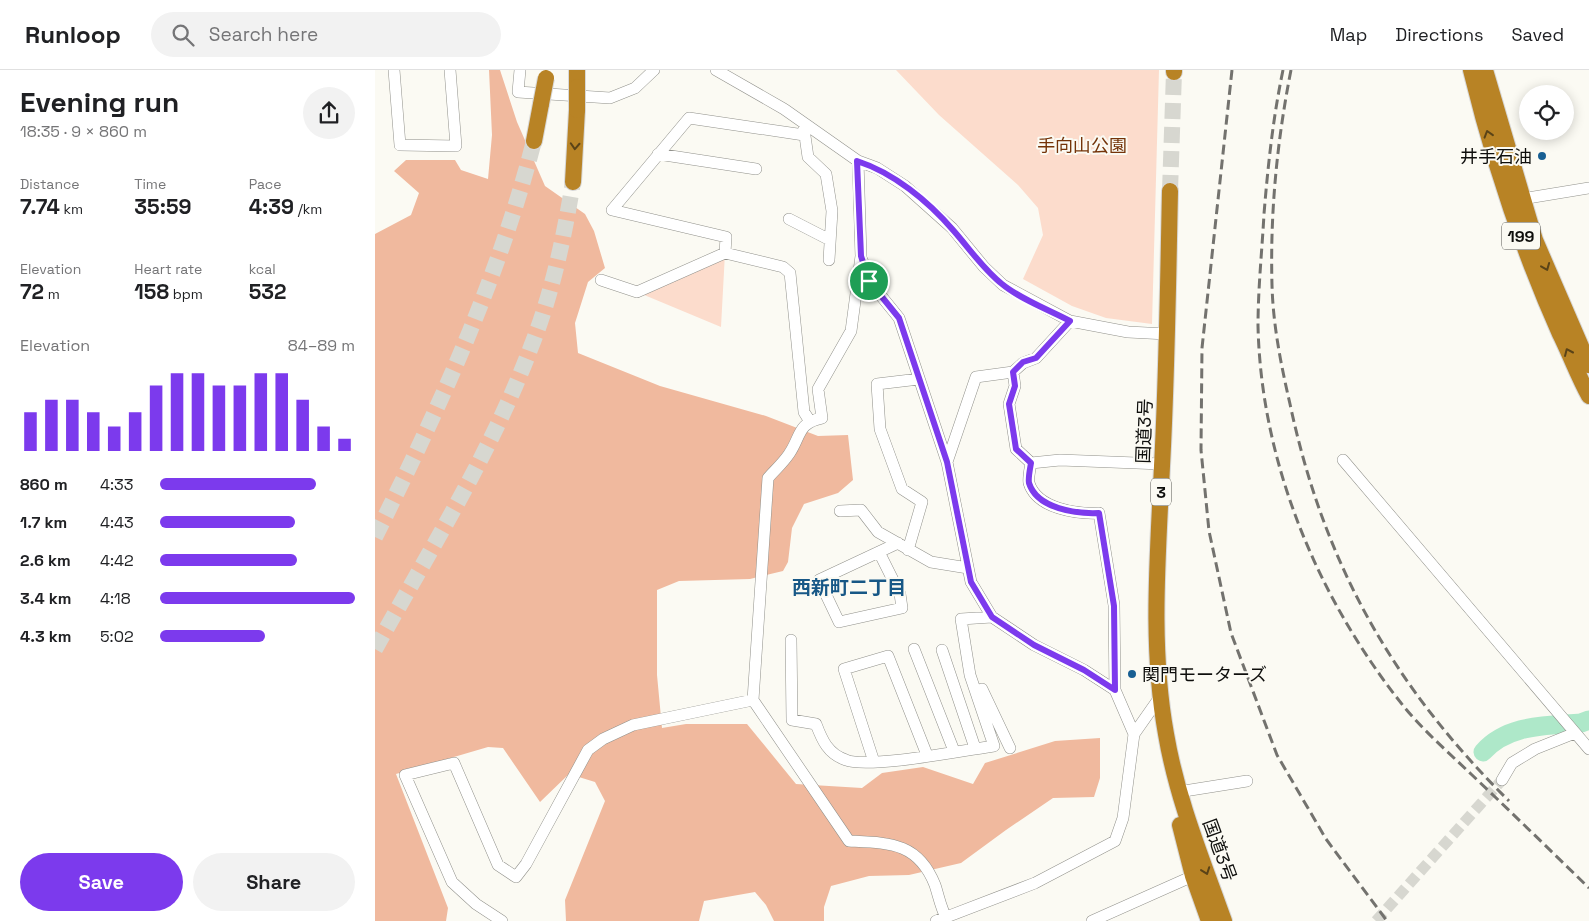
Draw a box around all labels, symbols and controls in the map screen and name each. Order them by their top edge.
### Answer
search box [151,12,501,57]
text: Runloop [25,19,121,50]
icon: search [169,21,197,49]
text: Search here [209,22,318,47]
text: Map [1330,23,1367,46]
text: Directions [1395,23,1484,46]
text: Saved [1512,23,1564,46]
text: Evening run [20,84,179,120]
map controls [1519,85,1574,140]
button: locate [1519,85,1574,140]
button: share [303,87,355,139]
text: 18:35 · 9 × 860 m [20,121,147,142]
one-way arrow [1483,130,1493,139]
park label: 手向山公園 [1037,134,1127,157]
one-way arrow [570,143,581,151]
place label: 井手石油 [1460,145,1532,168]
marker: 井手石油 [1536,150,1548,162]
text: Distance [20,175,80,193]
text: Time [134,175,166,193]
text: Pace [249,175,281,193]
text: 7.74 [20,193,60,220]
text: 35:59 [134,193,192,220]
text: 4:39 [249,193,294,220]
text: km [60,200,83,218]
text: /km [294,200,322,218]
road number: 199 [1502,223,1540,250]
text: Elevation [20,260,81,278]
text: Heart rate [134,260,202,278]
text: kcal [249,260,276,278]
pin [848,260,890,302]
one-way arrow [1540,262,1550,271]
icon: arrive [855,267,883,295]
text: 72 [20,278,44,305]
text: 158 [134,278,169,305]
text: 532 [249,278,287,305]
text: m [44,285,60,303]
text: bpm [169,285,203,303]
text: Elevation [20,335,90,356]
text: 84–89 m [288,335,355,356]
one-way arrow [1564,348,1575,357]
street label: 国道3号 [1131,398,1157,464]
text: 860 m [20,474,68,495]
text: 4:33 [100,474,133,495]
road number: 3 [1151,478,1171,506]
text: 1.7 km [20,512,67,533]
text: 4:43 [100,512,134,533]
text: 2.6 km [20,550,71,571]
text: 4:42 [100,550,134,571]
district label: 西新町二丁目 [792,575,906,600]
text: 3.4 km [20,588,71,609]
text: 4:18 [100,588,131,609]
text: 4.3 km [20,626,71,647]
text: 5:02 [100,626,134,647]
place label: 関門モーターズ [1142,663,1267,686]
marker: 関門モーターズ [1126,668,1138,680]
street label: 国道3号 [1198,816,1242,884]
button: Save [20,853,183,911]
button: Share [193,853,355,911]
one-way arrow [1200,866,1210,875]

